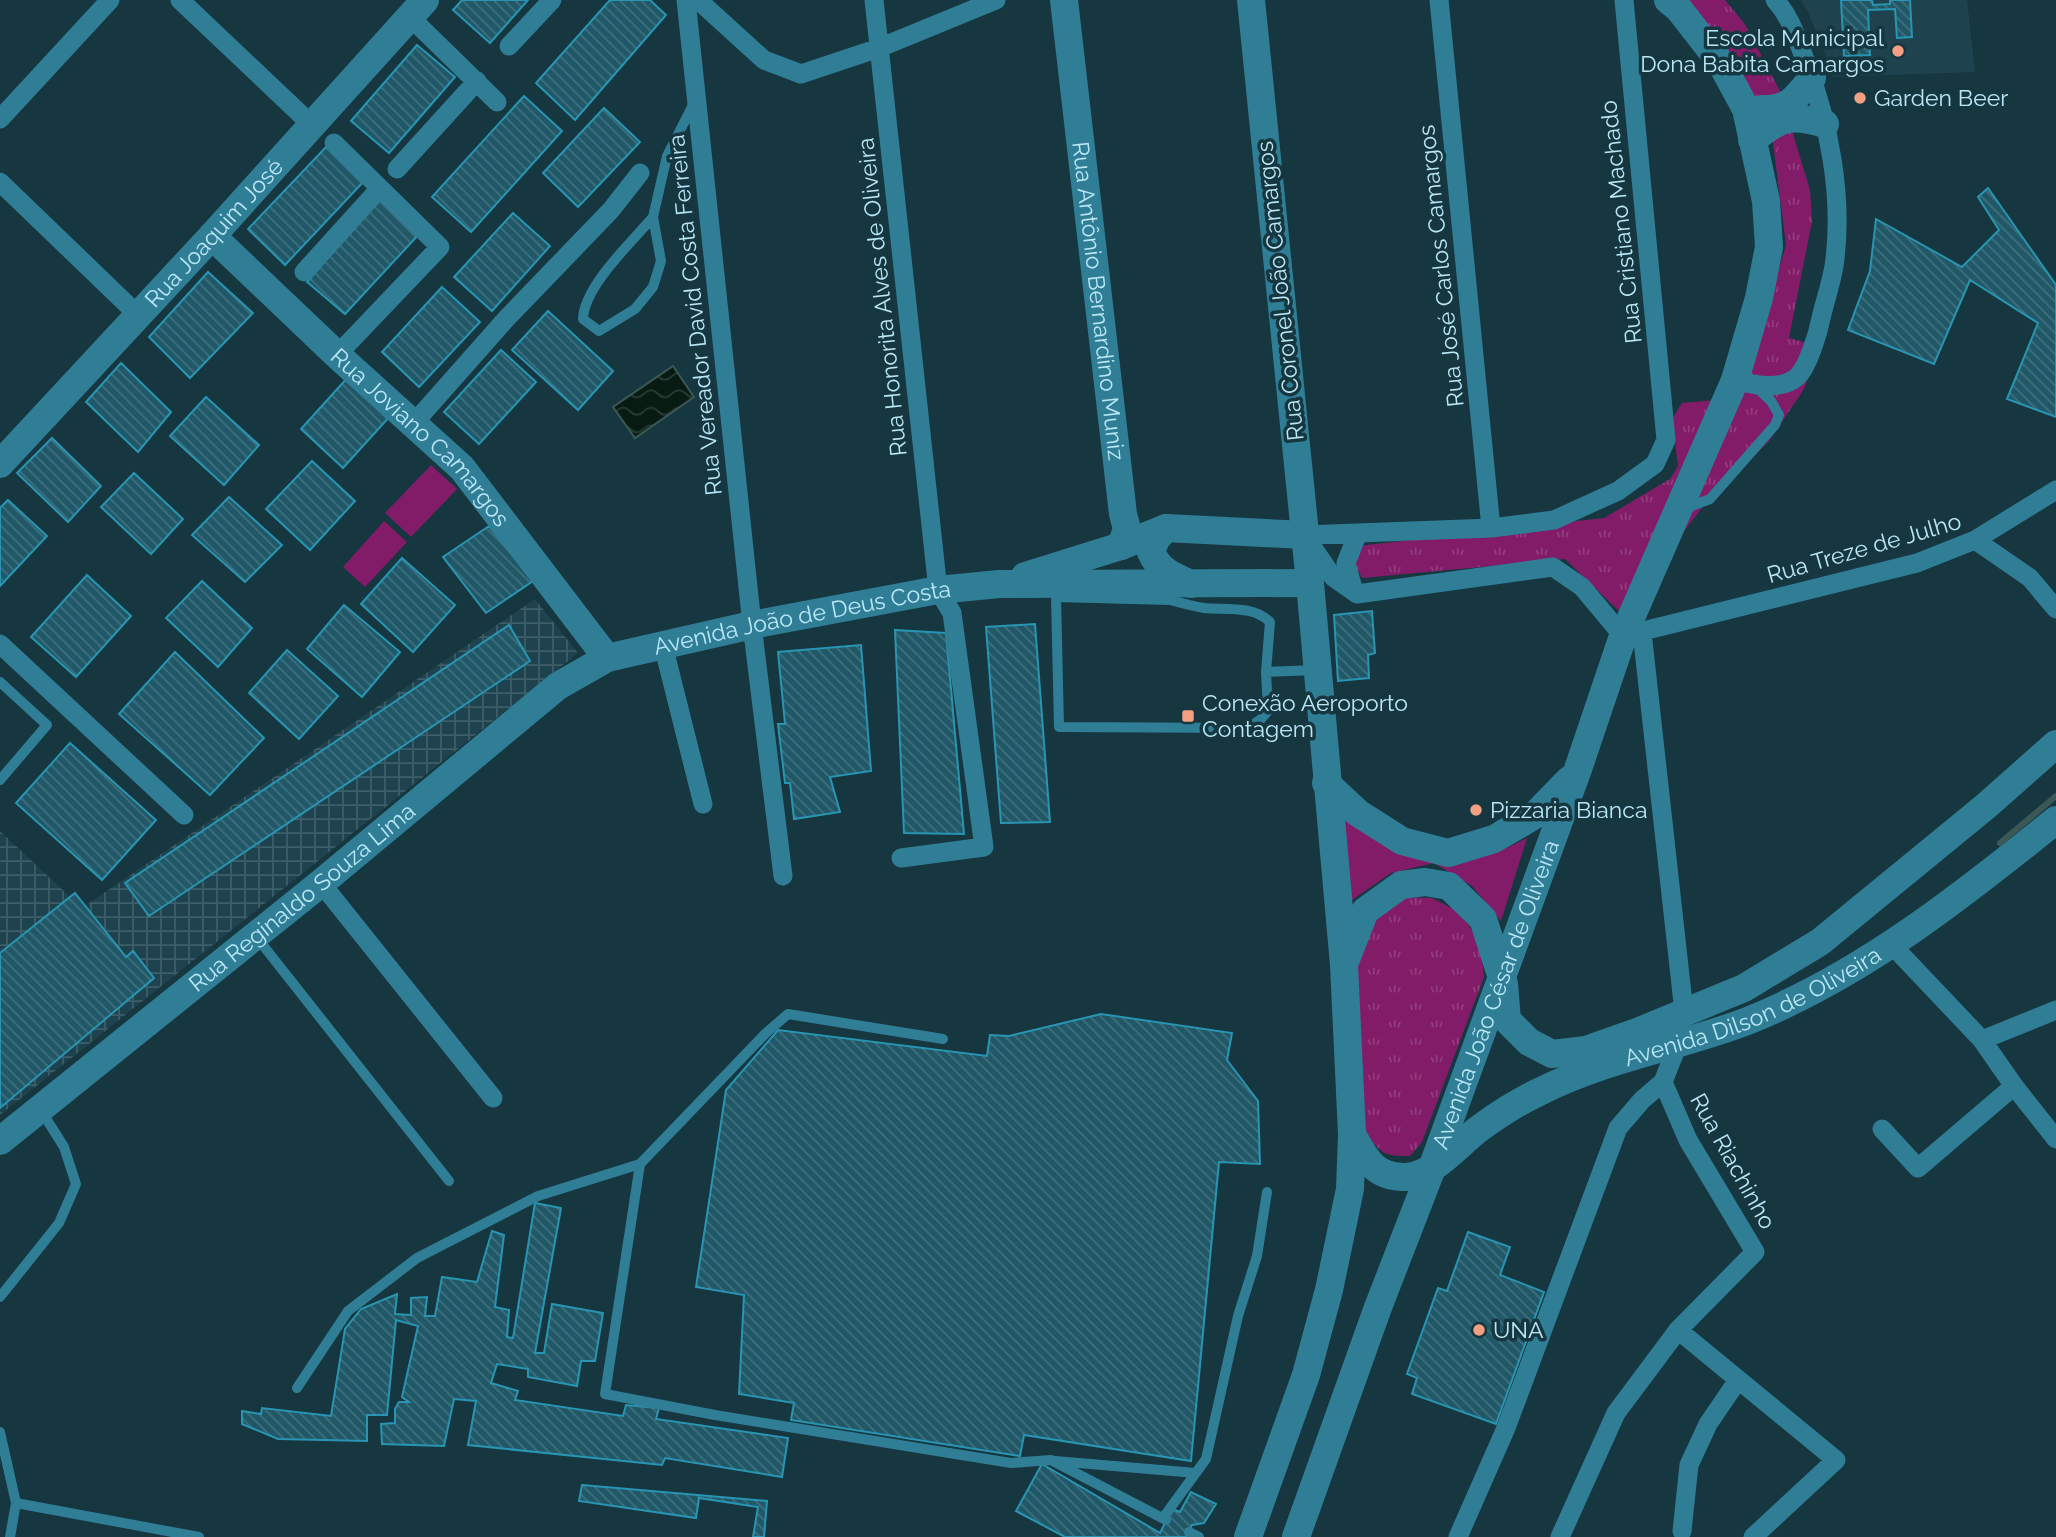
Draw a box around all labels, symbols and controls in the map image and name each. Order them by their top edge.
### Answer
place label: Escola Municipal Dona Babita Camargos [1640,24,1885,77]
marker: Escola Municipal Dona Babita Camargos [1890,43,1906,59]
place label: Garden Beer [1874,84,2008,111]
marker: Garden Beer [1852,90,1868,106]
street label: Rua Cristiano Machado [1594,99,1647,345]
street label: Rua José Carlos Camargos [1412,124,1469,408]
street label: Rua Vereador David Costa Ferreira [662,133,727,497]
street label: Rua Honorita Alves de Oliveira [851,137,912,457]
street label: Rua Antônio Bernardino Muniz [1067,140,1131,462]
street label: Rua Coronel João Camargos [1250,140,1309,442]
street label: Rua Joaquim José [139,153,288,312]
street label: Rua Joviano Camargos [326,342,516,531]
street label: Rua Treze de Julho [1764,507,1964,588]
street label: Avenida João de Deus Costa [651,575,952,660]
place label: Conexão Aeroporto Contagem [1202,689,1408,742]
marker: Conexão Aeroporto Contagem [1180,708,1196,724]
place label: Pizzaria Bianca [1490,796,1647,823]
street label: Rua Reginaldo Souza Lima [183,797,420,997]
marker: Pizzaria Bianca [1468,802,1484,818]
street label: Avenida João César de Oliveira [1426,836,1564,1153]
street label: Avenida Dilson de Oliveira [1621,940,1885,1071]
street label: Rua Riachinho [1685,1088,1782,1233]
place label: UNA [1493,1316,1544,1343]
marker: UNA [1471,1322,1487,1338]

